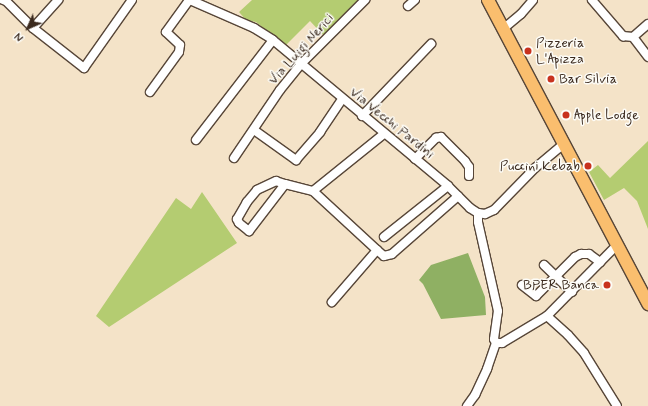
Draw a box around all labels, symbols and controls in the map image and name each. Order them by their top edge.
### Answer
north arrow [8,8,48,48]
street label: Via Luigi Nerici [265,11,337,87]
text: N [12,29,27,44]
place label: Pizzeria L'Apizza [536,35,584,68]
marker: Pizzeria L'Apizza [523,46,533,56]
place label: Bar Silvia [559,71,616,87]
marker: Bar Silvia [546,74,556,84]
street label: Via Vecchi Pardini [346,84,438,162]
place label: Apple Lodge [574,107,641,123]
marker: Apple Lodge [561,110,571,120]
place label: Puccini Kebab [498,158,580,174]
marker: Puccini Kebab [583,161,593,171]
place label: BPER Banca [524,277,599,293]
marker: BPER Banca [602,280,612,290]

